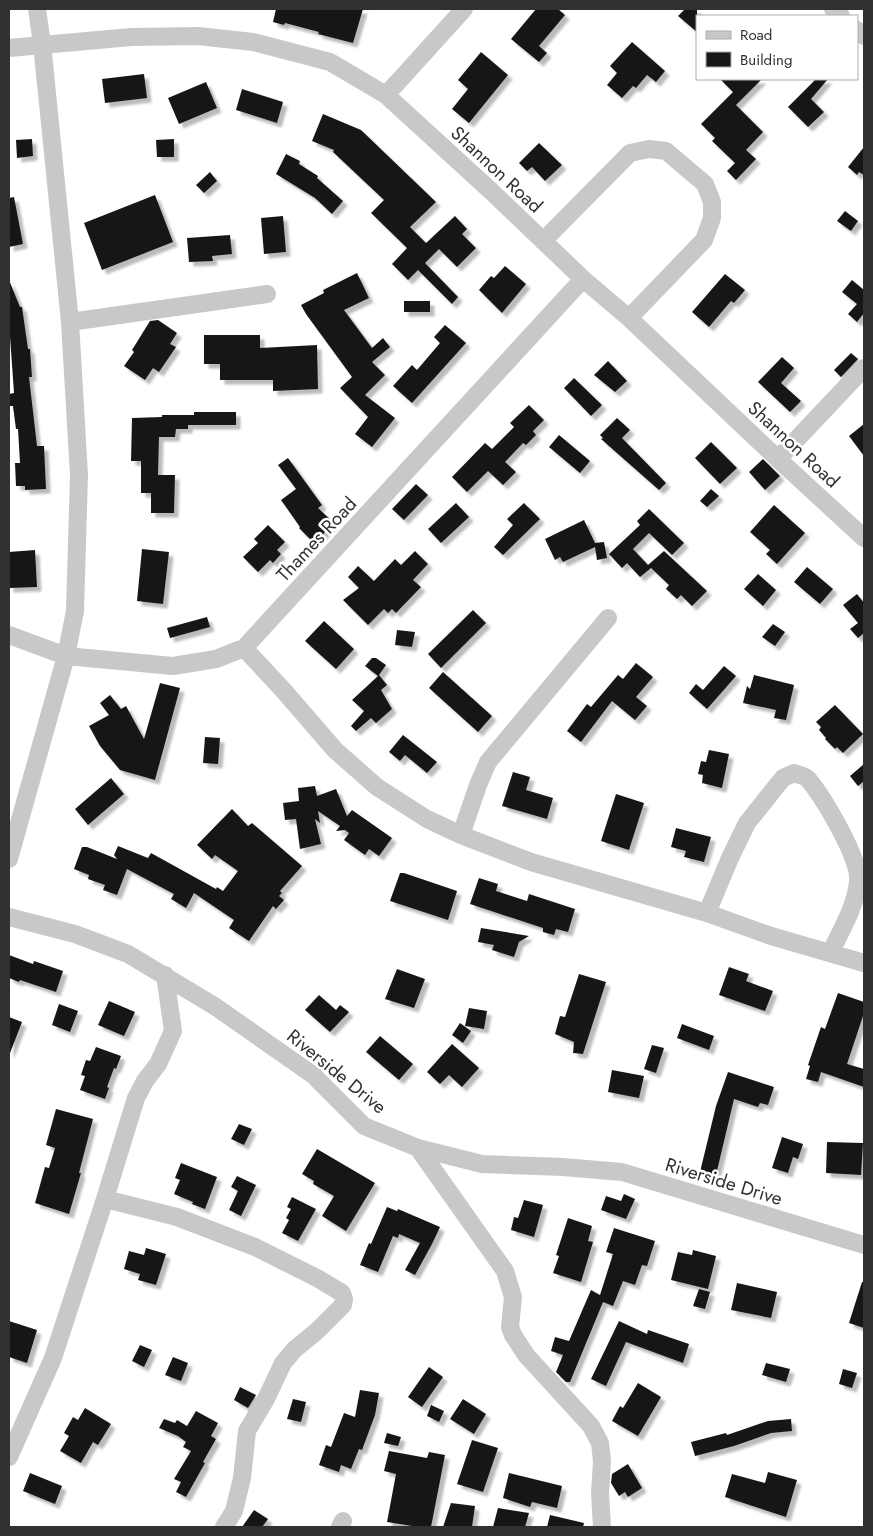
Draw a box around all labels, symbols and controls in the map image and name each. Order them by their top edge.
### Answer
legend [696,15,858,80]
text: Road [740,24,772,46]
text: Building [740,49,792,71]
street label: Shannon Road [445,120,548,219]
street label: Shannon Road [742,395,845,494]
street label: Thames Road [270,491,363,588]
street label: Riverside Drive [281,1023,392,1120]
street label: Riverside Drive [662,1151,786,1212]

